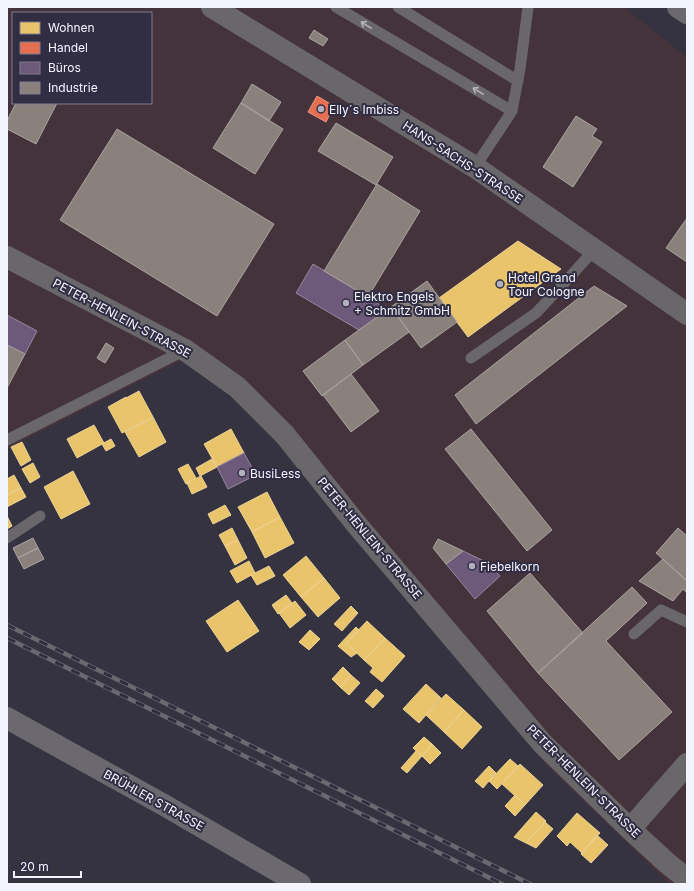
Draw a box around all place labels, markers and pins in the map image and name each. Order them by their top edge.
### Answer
place label: Elly´s Imbiss [329,102,399,117]
marker: Elly´s Imbiss [316,104,326,114]
place label: Hotel Grand Tour Cologne [508,270,585,299]
marker: Hotel Grand Tour Cologne [495,279,505,289]
place label: Elektro Engels + Schmitz GmbH [354,289,450,318]
marker: Elektro Engels + Schmitz GmbH [341,298,351,308]
place label: BusiLess [250,466,301,481]
marker: BusiLess [237,468,247,478]
place label: Fiebelkorn [480,559,540,574]
marker: Fiebelkorn [467,561,477,571]

